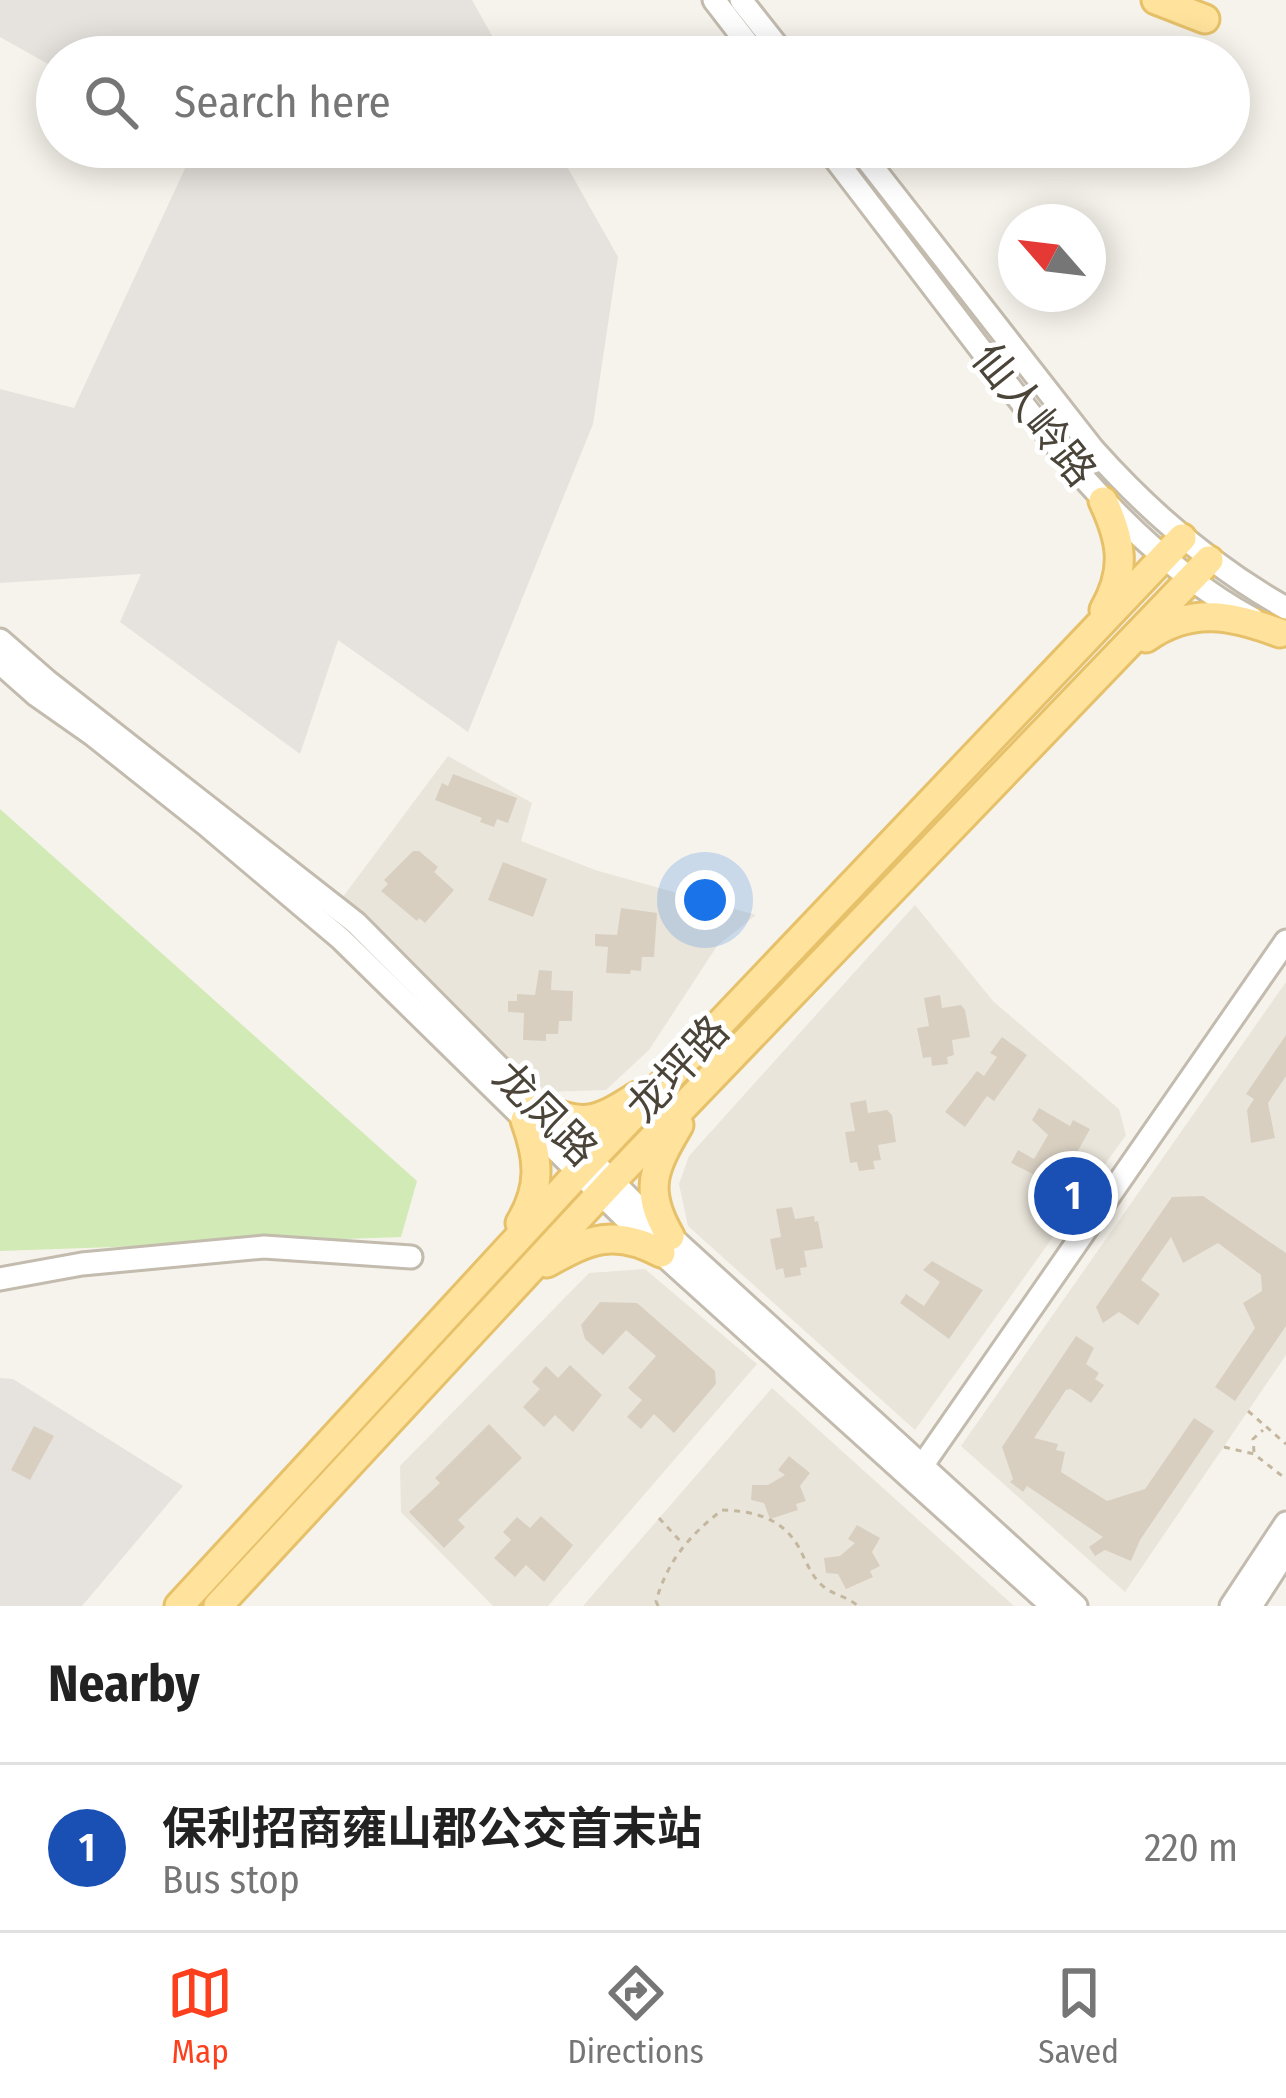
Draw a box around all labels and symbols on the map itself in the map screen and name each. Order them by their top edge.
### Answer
north arrow [998,204,1106,312]
street label: 仙人岭路 [962,334,1106,496]
your location [675,870,735,930]
street label: 龙坪路 [617,1006,739,1132]
street label: 龙凤路 [483,1052,607,1176]
pin: 1 [1034,1151,1112,1241]

